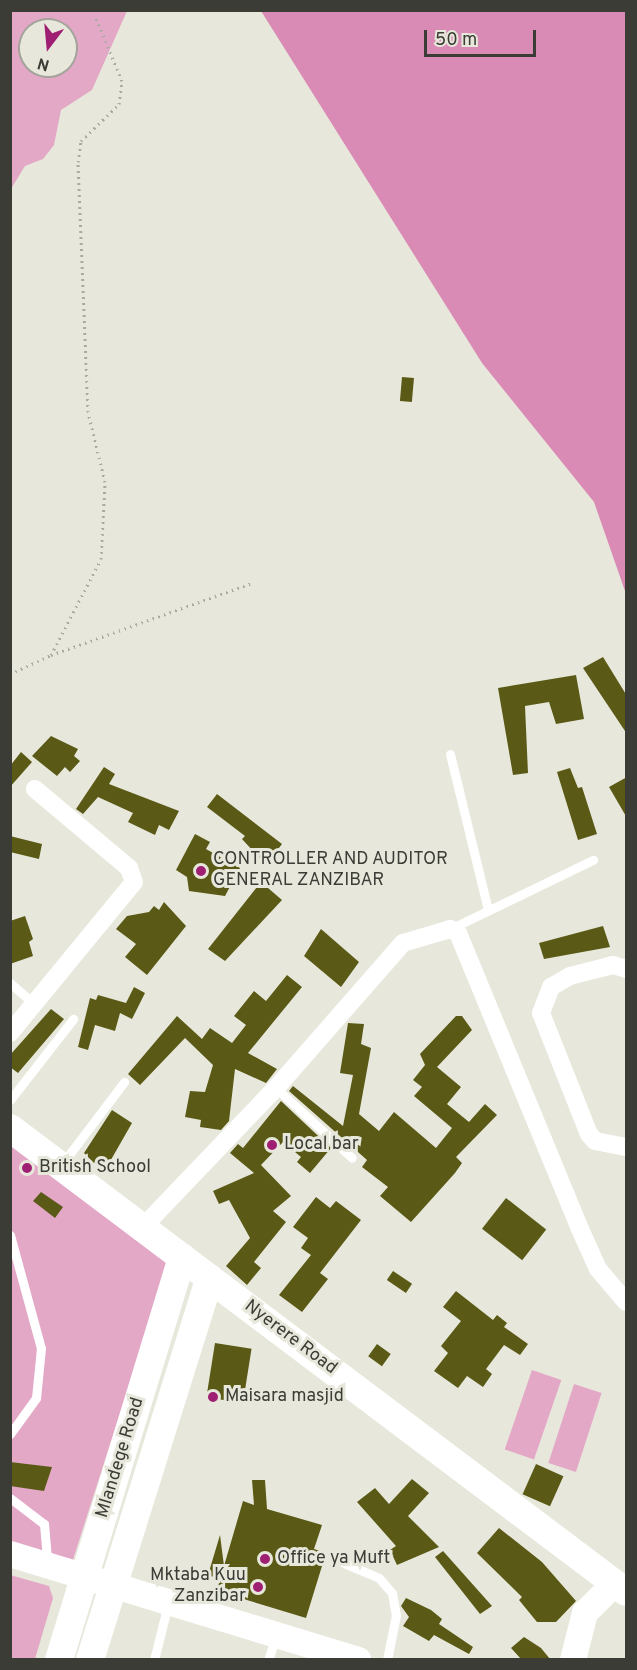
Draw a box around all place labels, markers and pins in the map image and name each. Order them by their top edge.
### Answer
place label: CONTROLLER AND AUDITOR GENERAL ZANZIBAR [213,850,449,892]
marker: CONTROLLER AND AUDITOR GENERAL ZANZIBAR [194,864,208,878]
place label: Local bar [284,1134,359,1156]
marker: Local bar [265,1138,279,1152]
place label: British School [39,1157,151,1179]
marker: British School [20,1161,34,1175]
place label: Maisara masjid [225,1386,344,1408]
marker: Maisara masjid [206,1390,220,1404]
place label: Office ya Muft [277,1548,390,1570]
marker: Office ya Muft [258,1552,272,1566]
place label: Mktaba Kuu Zanzibar [150,1566,246,1608]
marker: Mktaba Kuu Zanzibar [251,1580,265,1594]

